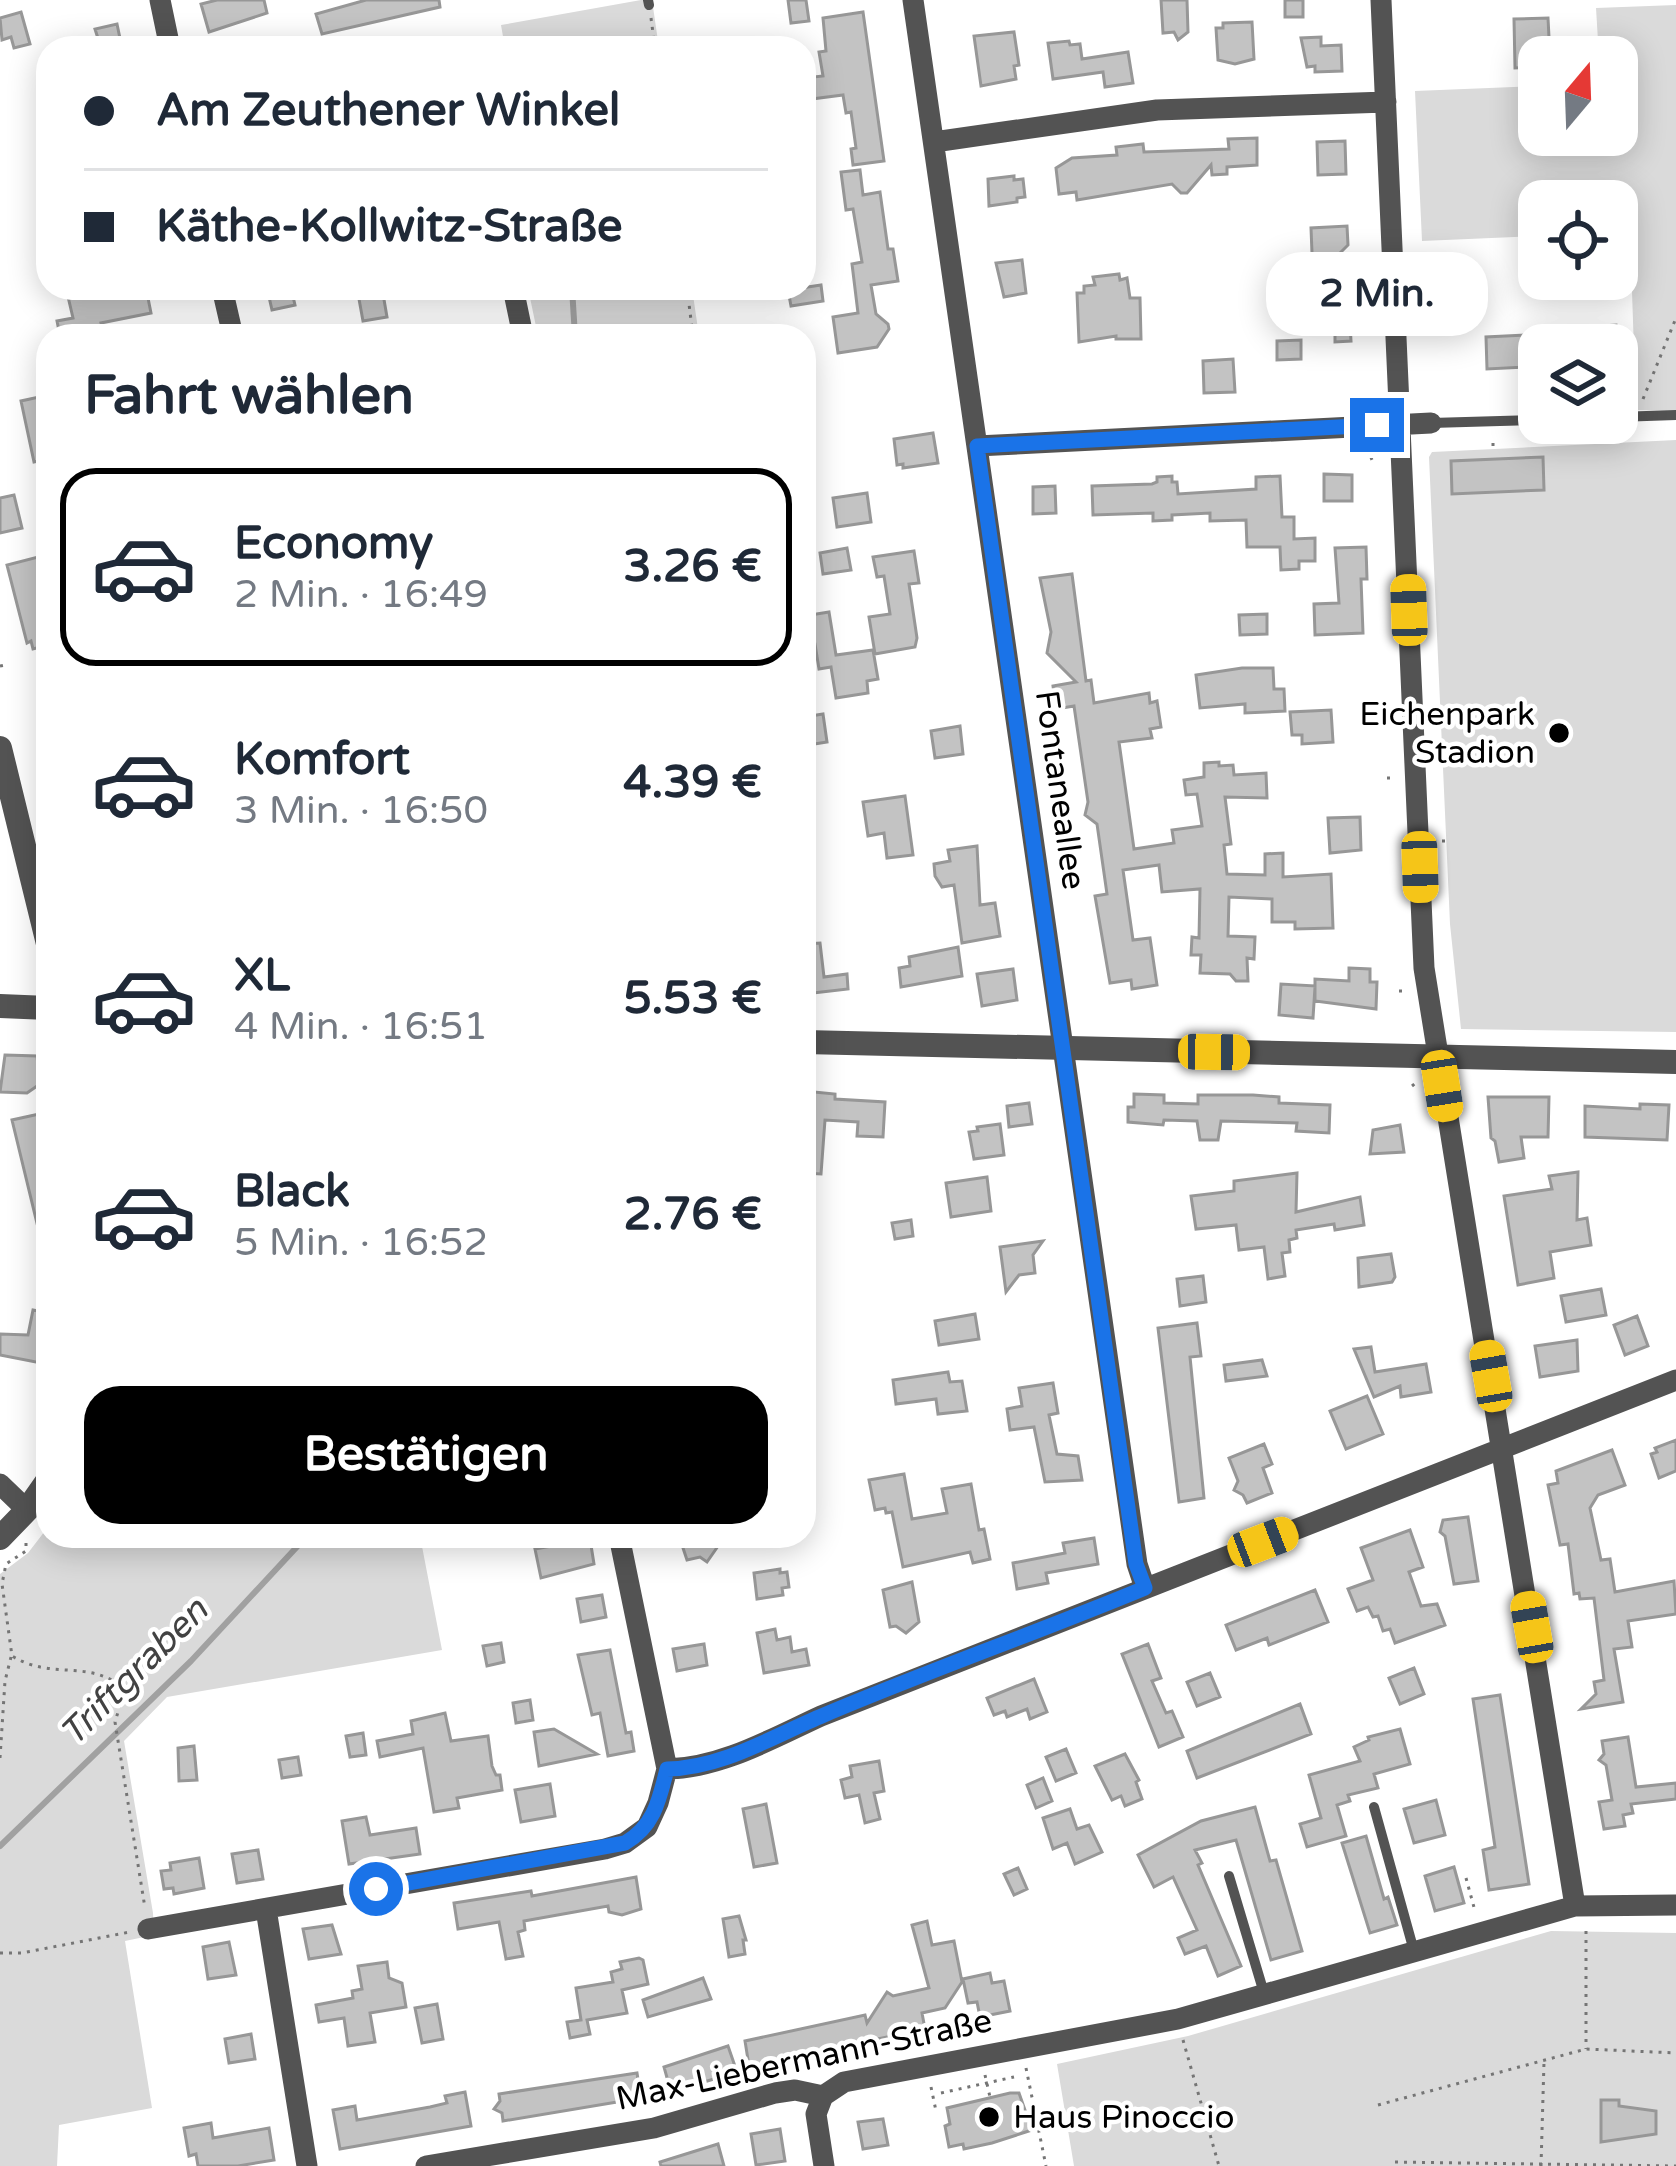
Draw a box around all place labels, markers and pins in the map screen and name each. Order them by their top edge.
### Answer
place label: Eichenpark Stadion [1359,695,1535,772]
marker: Eichenpark Stadion [1546,720,1572,746]
place label: Haus Pinoccio [1013,2098,1234,2137]
marker: Haus Pinoccio [976,2104,1002,2130]

